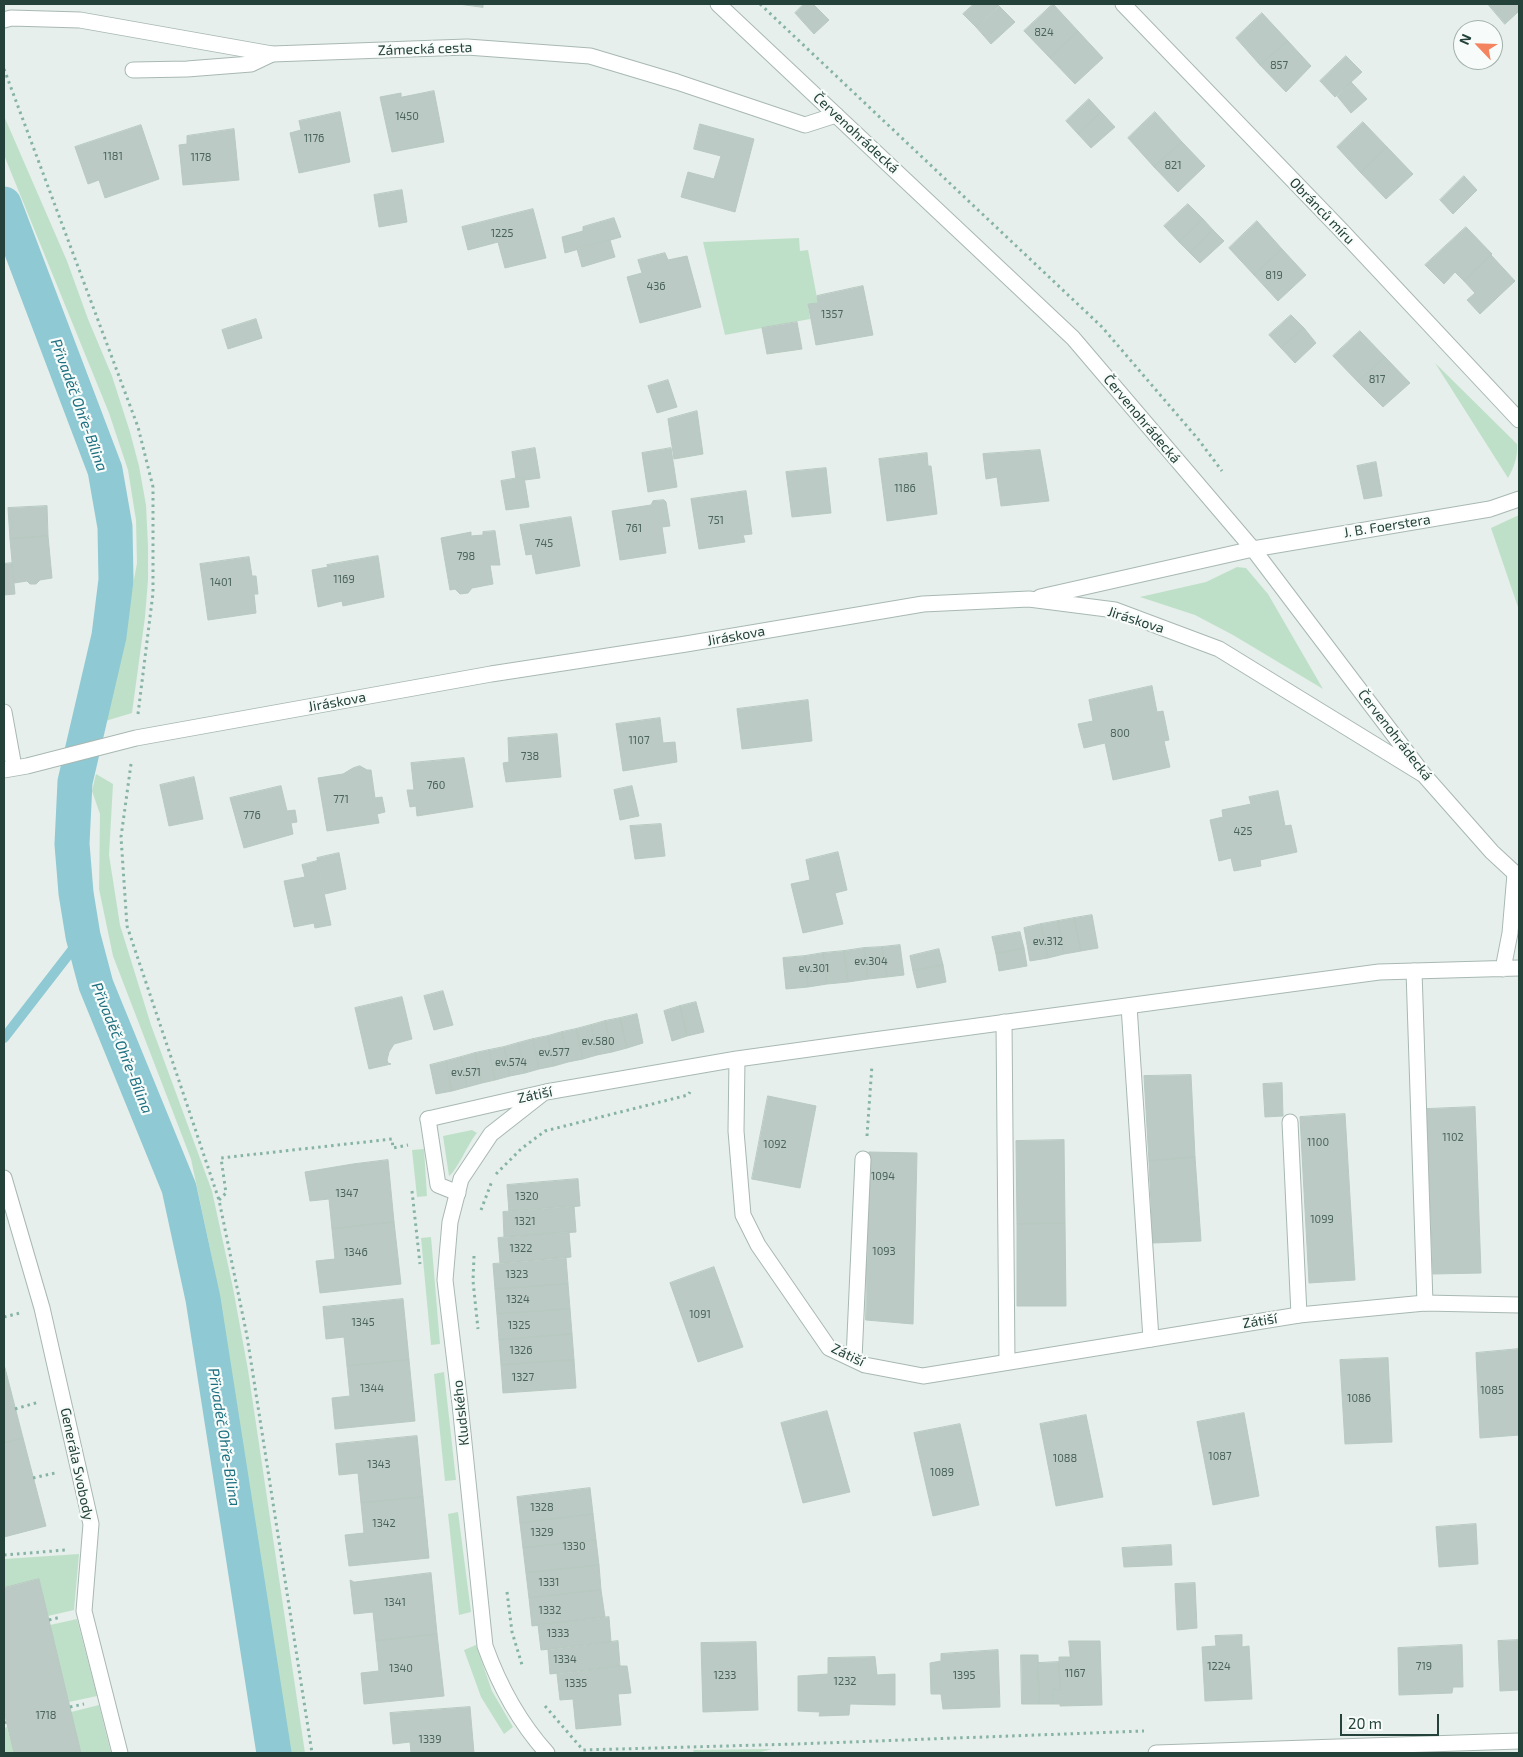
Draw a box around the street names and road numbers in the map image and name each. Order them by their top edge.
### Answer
street label: Zámecká cesta [377,39,473,59]
street label: Červenohrádecká [810,89,902,177]
street label: Obránců míru [1286,174,1358,248]
street label: Červenohrádecká [1100,371,1184,467]
street label: J. B. Foerstera [1342,511,1432,541]
street label: Jiráskova [1106,603,1166,637]
street label: Jiráskova [706,623,766,649]
street label: Červenohrádecká [1354,686,1436,784]
street label: Jiráskova [307,689,367,715]
street label: Zátiší [516,1083,554,1107]
street label: Zátiší [1241,1310,1279,1332]
street label: Zátiší [829,1340,867,1370]
street label: Kludského [449,1379,473,1447]
street label: Generála Svobody [57,1406,97,1522]

